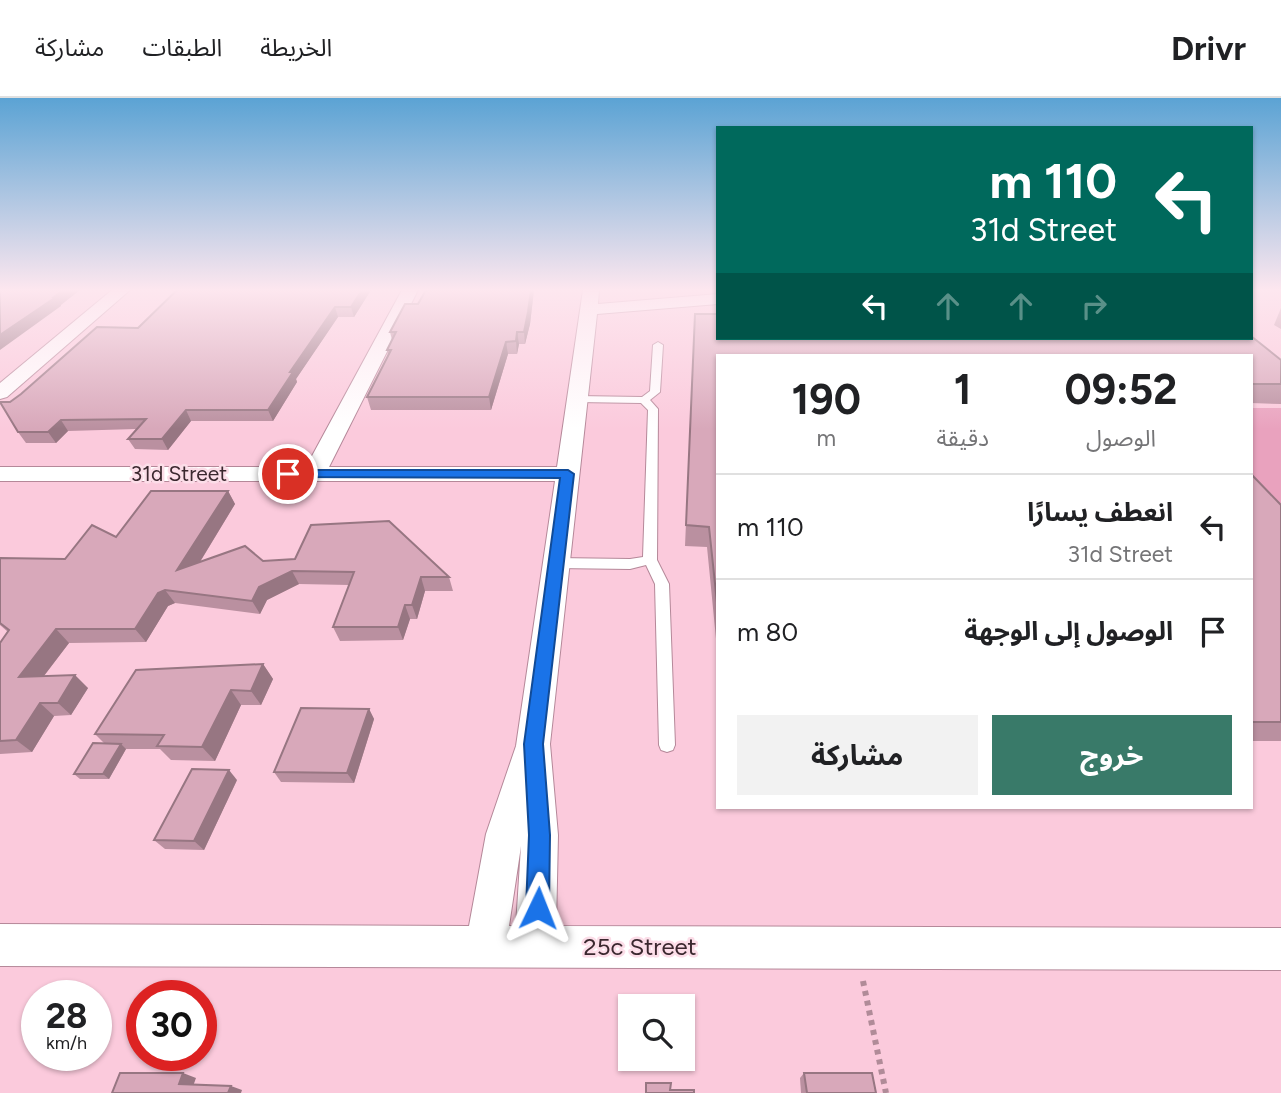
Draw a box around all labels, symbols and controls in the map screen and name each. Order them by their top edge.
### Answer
text: Drivr [1171,29,1246,68]
text: مشاركة [35,33,104,62]
text: الطبقات [142,33,222,62]
text: الخريطة [260,33,332,62]
text: 110 m [989,151,1117,210]
icon: left [1141,154,1232,245]
text: 31d Street [970,211,1117,249]
icon: left [856,287,894,325]
icon: ahead [929,287,967,325]
icon: ahead [1002,287,1040,325]
icon: right [1075,287,1113,325]
text: 1 [954,364,972,415]
text: 09:52 [1064,364,1177,415]
text: 190 [792,374,861,425]
text: m [816,424,836,452]
text: دقيقة [936,424,989,452]
text: الوصول [1086,424,1156,452]
pin [258,444,318,504]
icon: arrive [269,455,307,493]
street label: 31d Street [131,461,227,486]
text: انعطف يسارًا [1027,496,1173,528]
icon: left [1194,508,1232,546]
text: 110 m [737,511,804,543]
text: 31d Street [1067,540,1173,568]
icon: arrive [1194,613,1232,651]
text: الوصول إلى الوجهة [964,615,1173,647]
text: 80 m [737,616,798,648]
button: مشاركة [737,715,978,795]
button: خروج [992,715,1232,795]
position arrow [501,871,575,945]
street label: 25c Street [583,932,697,961]
speed limit sign: 30 [126,980,217,1071]
map controls [618,994,695,1071]
button: search [618,994,695,1071]
text: 28 [46,995,87,1037]
text: km/h [46,1032,87,1054]

